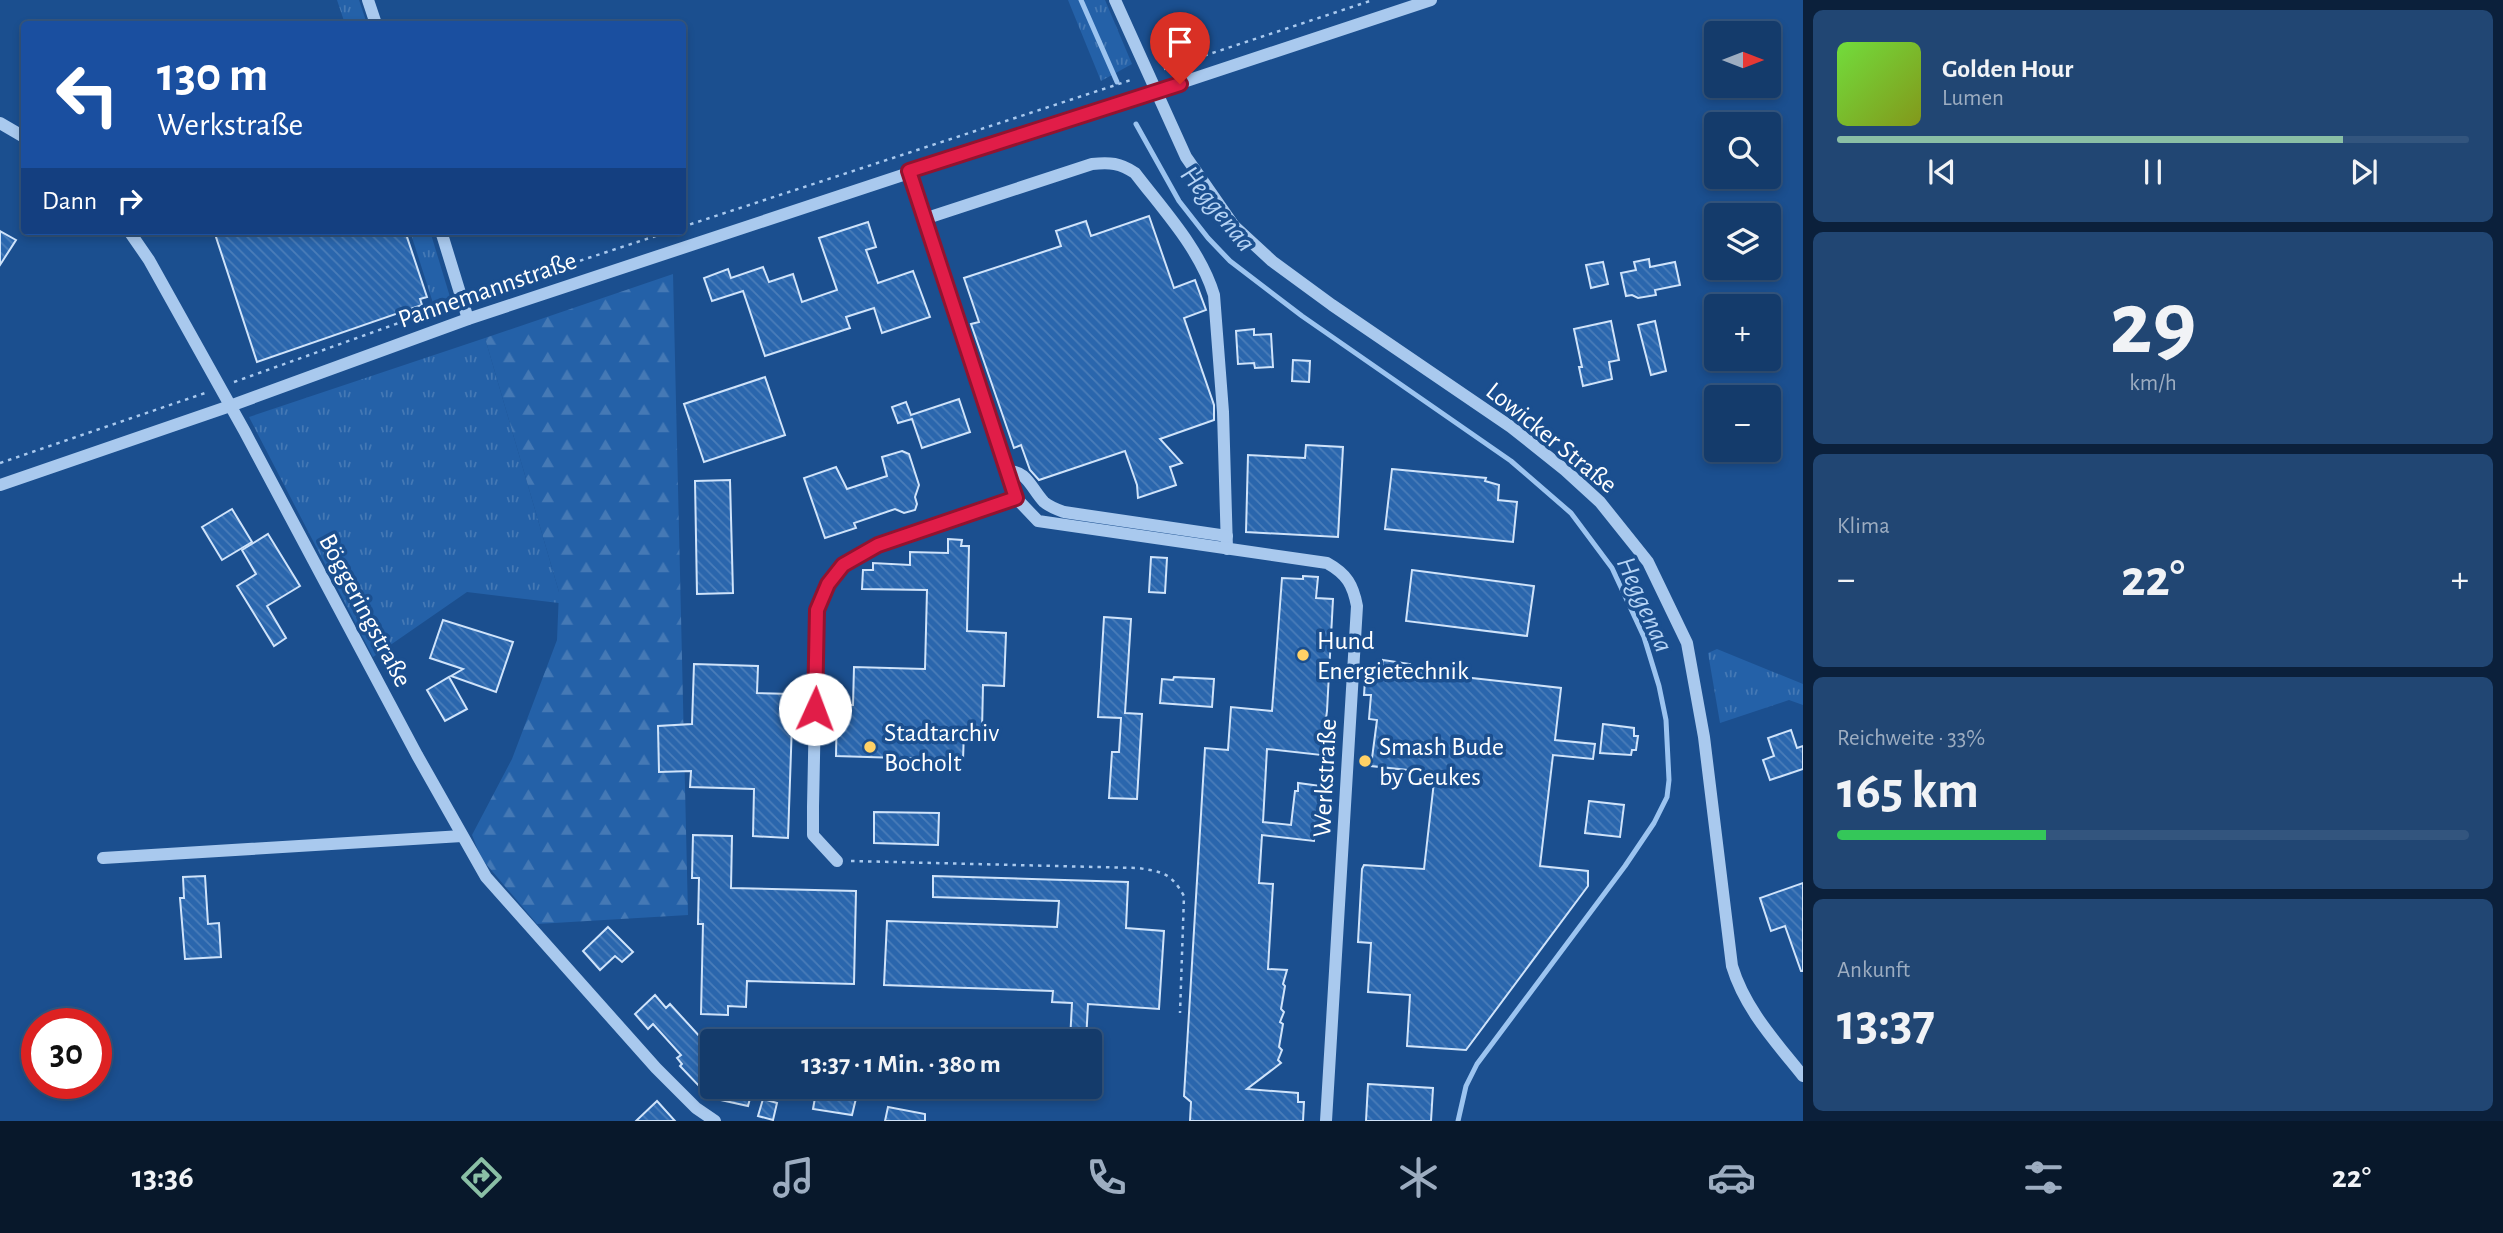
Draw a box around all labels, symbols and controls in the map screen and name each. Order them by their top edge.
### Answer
pin [1150,12.0,1210,84]
north arrow [1704,21,1782,98]
map controls [1704,21,1781,462]
icon: arrive [1161,23,1199,61]
icon: left [42,49,133,140]
text: 130 m [157,51,268,100]
text: Golden Hour [1942,56,2073,82]
text: Lumen [1942,87,2004,110]
text: Werkstraße [157,109,303,141]
button: search [1704,112,1781,189]
icon: previous [1923,153,1961,191]
icon: pause [2134,153,2172,191]
icon: next [2345,153,2383,191]
water label: Heggenaa [1175,161,1260,257]
icon: right [111,182,149,220]
text: Dann [42,188,97,214]
button: layers [1704,203,1781,280]
street label: Pannemannstraße [395,247,580,333]
text: 29 [2110,279,2196,370]
button: + [1704,294,1781,371]
text: km/h [2129,372,2177,395]
street label: Lowicker Straße [1481,377,1622,498]
button: − [1704,385,1781,462]
text: Klima [1837,515,1890,538]
street label: Böggeringstraße [314,530,416,691]
water label: Heggenaa [1611,553,1678,657]
text: 22° [2121,553,2185,605]
text: − [1837,561,1855,599]
text: + [2451,561,2469,599]
place label: Hund Energietechnik [1317,628,1469,684]
marker: Hund Energietechnik [1295,647,1311,663]
position arrow [778,672,852,746]
street label: Werkstraße [1309,718,1341,838]
place label: Stadtarchiv Bocholt [884,720,999,776]
text: Reichweite · 33% [1837,727,1985,750]
place label: Smash Bude by Geukes [1379,734,1504,790]
marker: Stadtarchiv Bocholt [862,739,878,755]
marker: Smash Bude by Geukes [1357,753,1373,769]
text: 165 km [1837,765,1979,817]
text: Ankunft [1837,959,1910,982]
text: 13:37 [1837,997,1935,1049]
speed limit sign: 30 [21,1008,112,1099]
text: 13:37 · 1 Min. · 380 m [801,1051,1001,1077]
icon: directions [457,1153,506,1202]
icon: music [769,1153,818,1202]
icon: phone [1082,1153,1131,1202]
icon: climate [1394,1153,1443,1202]
icon: car [1707,1153,1756,1202]
icon: filters [2019,1153,2068,1202]
text: 13:36 [132,1161,194,1193]
text: 22° [2332,1161,2371,1193]

